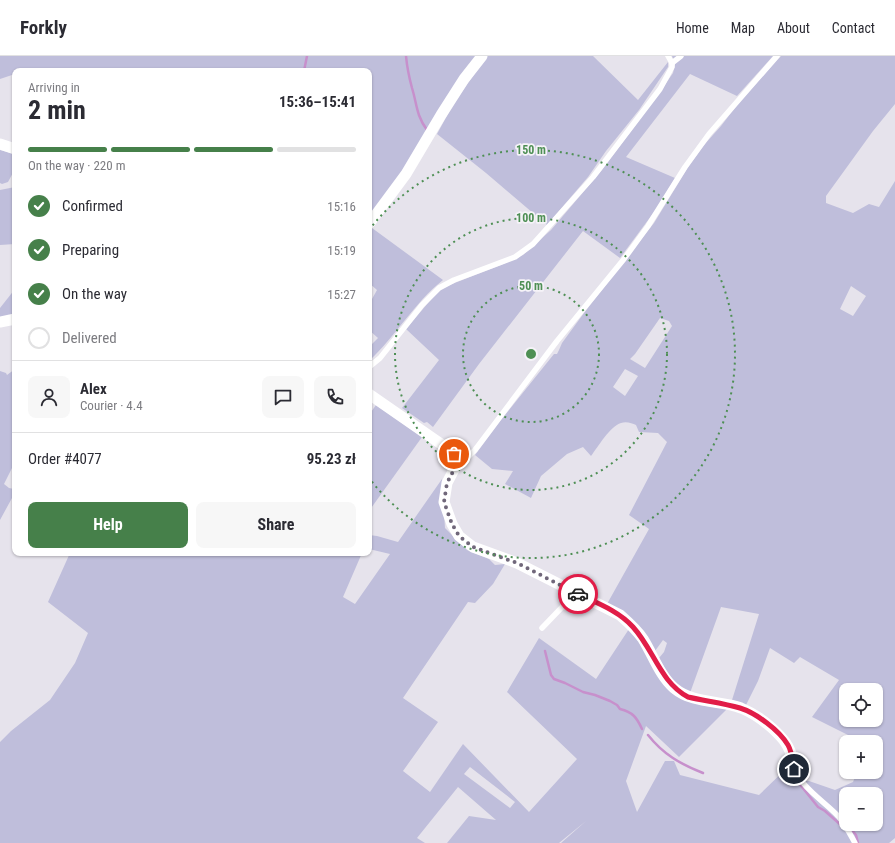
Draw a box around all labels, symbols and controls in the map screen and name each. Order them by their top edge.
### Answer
text: Forkly [20,16,67,39]
text: Home [676,20,709,36]
text: Map [731,20,755,36]
text: About [777,20,810,36]
text: Contact [832,20,875,36]
text: Arriving in [28,80,80,95]
text: 15:36–15:41 [279,93,356,111]
text: 2 min [28,95,86,125]
text: 150 m [516,143,546,157]
text: On the way · 220 m [28,158,125,173]
icon: check [28,195,50,217]
text: Confirmed [62,197,123,215]
text: 15:16 [327,199,356,214]
text: 100 m [516,211,546,225]
icon: check [28,239,50,261]
text: Preparing [62,241,119,259]
text: 15:19 [327,243,356,258]
text: 50 m [519,279,543,293]
icon: check [28,283,50,305]
text: On the way [62,285,127,303]
text: 15:27 [327,287,356,302]
text: Delivered [62,329,117,347]
centre of rings [524,347,538,361]
button: person [28,376,70,418]
button: chat [262,376,304,418]
button: phone [314,376,356,418]
text: Alex [80,380,107,398]
text: Courier · 4.4 [80,398,143,413]
pin [437,437,471,471]
icon: bag [443,443,465,465]
text: Order #4077 [28,450,102,468]
text: 95.23 zł [307,450,356,468]
button: Help [28,502,188,548]
button: Share [196,502,356,548]
courier [558,574,598,614]
icon: car [567,583,589,605]
map controls [839,683,883,831]
button: locate [839,683,883,727]
button: + [839,735,883,779]
pin [777,752,811,786]
icon: home [783,758,805,780]
button: − [839,787,883,831]

